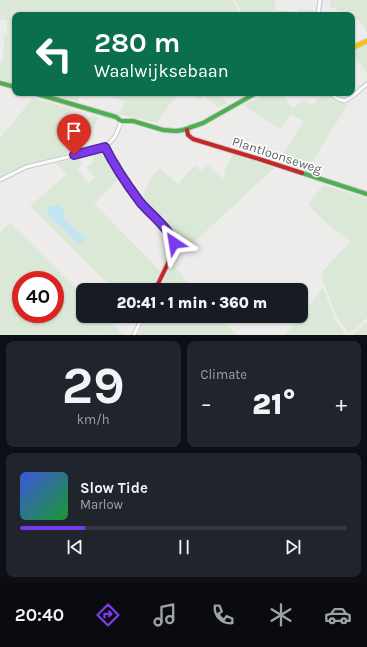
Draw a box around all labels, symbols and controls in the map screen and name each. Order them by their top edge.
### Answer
text: 280 m [94,26,180,59]
icon: left [28,28,80,80]
text: Waalwijksebaan [94,60,229,82]
pin [57,114,91,155]
icon: arrive [63,120,85,142]
street label: Plantloonseweg [230,133,324,177]
position arrow [153,222,195,264]
speed limit sign: 40 [12,271,64,323]
text: 20:41 · 1 min · 360 m [117,294,267,312]
text: 29 [62,355,125,416]
text: Climate [201,367,247,382]
text: 21° [252,386,296,422]
text: − [201,391,212,417]
text: + [335,391,347,417]
text: km/h [77,412,110,427]
text: Slow Tide [80,479,148,497]
text: Marlow [80,497,123,512]
icon: previous [64,536,86,558]
icon: pause [173,536,195,558]
icon: next [282,536,304,558]
icon: directions [94,601,122,629]
icon: music [151,601,179,629]
icon: phone [209,601,237,629]
icon: climate [267,601,295,629]
icon: car [324,601,352,629]
text: 20:40 [15,604,64,626]

